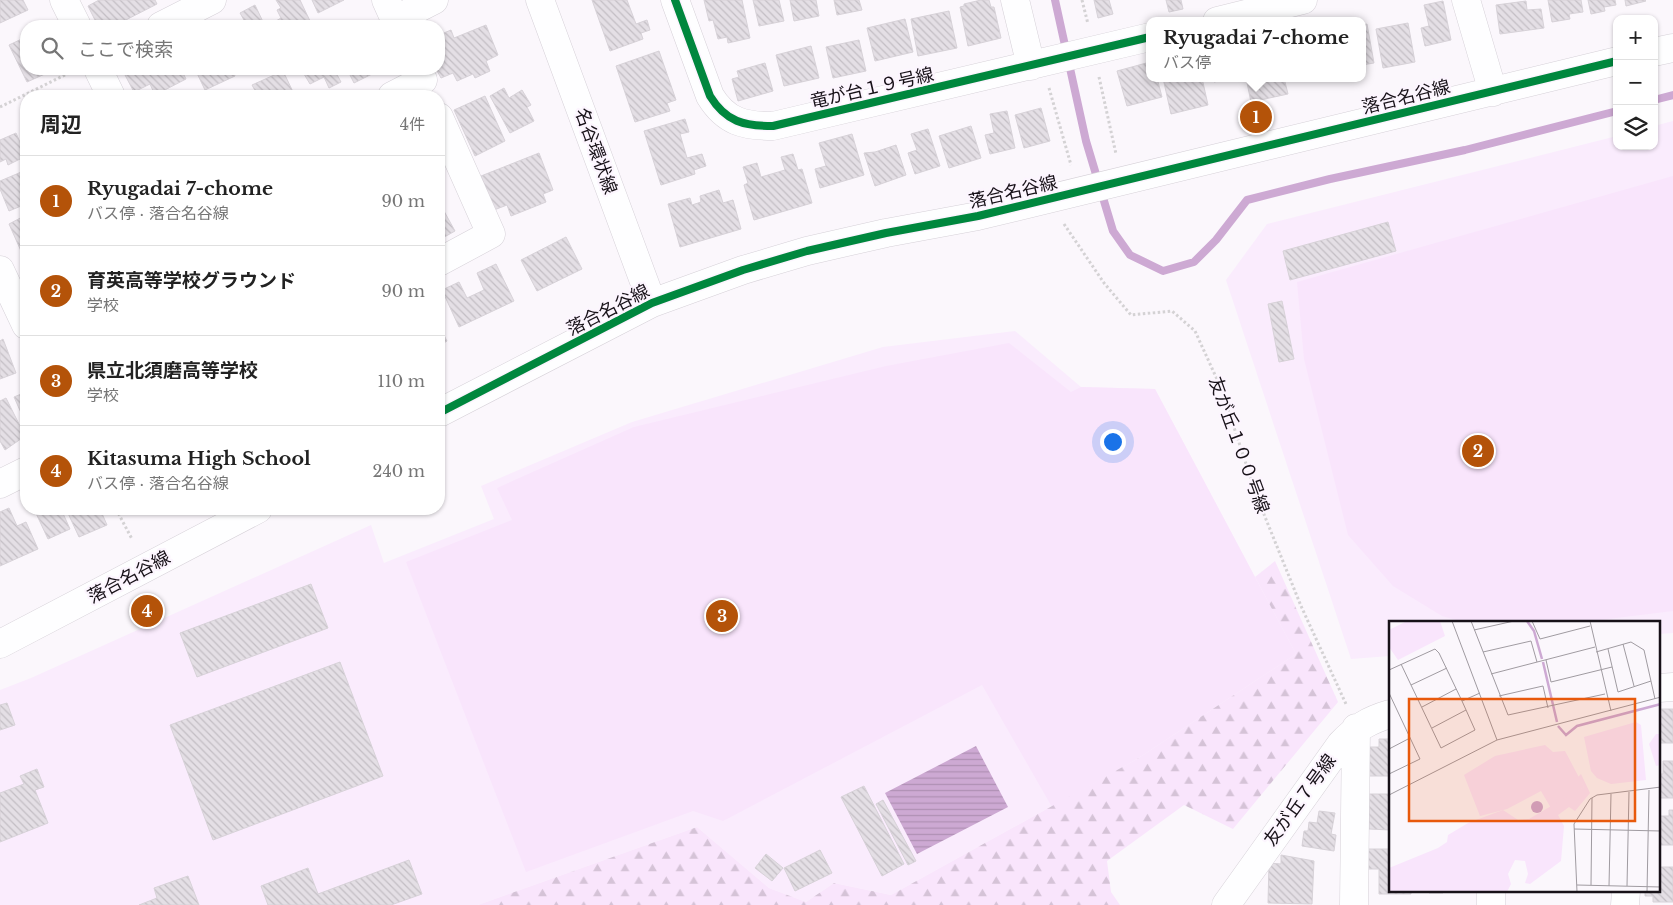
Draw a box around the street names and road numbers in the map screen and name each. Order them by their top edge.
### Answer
street label: 竜が台１９号線 [808,63,936,113]
street label: 落合名谷線 [1360,75,1452,119]
street label: 名谷環状線 [570,105,622,197]
street label: 落合名谷線 [967,171,1059,213]
street label: 落合名谷線 [563,280,653,340]
street label: 友が丘１００号線 [1204,374,1274,516]
street label: 落合名谷線 [84,546,174,608]
street label: 友が丘７号線 [1259,750,1341,850]

